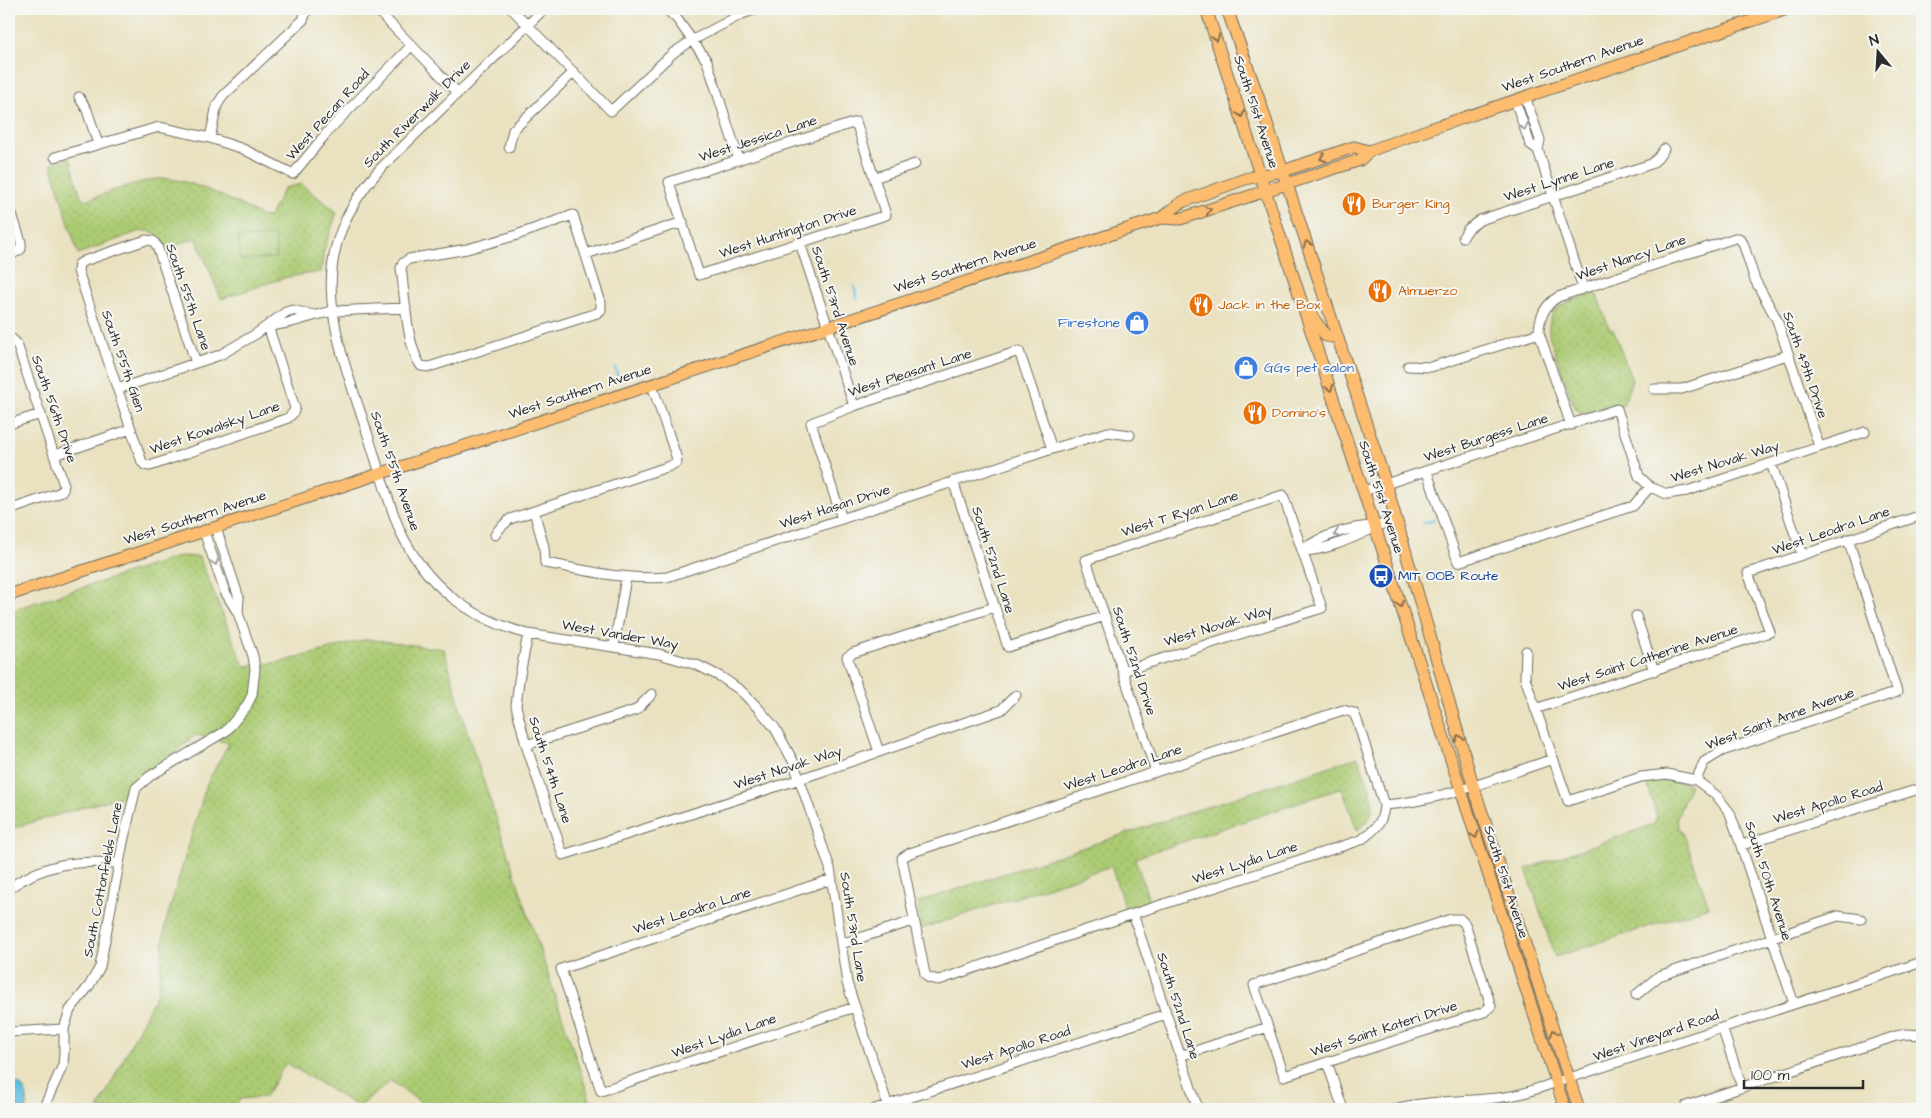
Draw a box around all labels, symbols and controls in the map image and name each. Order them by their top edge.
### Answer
north arrow [1854,28,1904,78]
street label: West Southern Avenue [1499,30,1647,98]
text: N [1867,30,1882,51]
one-way arrow [1210,34,1220,42]
street label: South 51st Avenue [1228,53,1284,171]
street label: South Riverwalk Drive [359,55,476,172]
street label: West Pecan Road [282,65,374,165]
street label: West Jessica Lane [696,110,820,168]
one-way arrow [1235,110,1245,118]
one-way arrow [1518,122,1528,131]
one-way arrow [1319,152,1327,162]
street label: West Lynne Lane [1501,153,1617,207]
restaurant icon: Burger King [1341,191,1367,217]
place label: Burger King [1372,194,1450,214]
street label: West Huntington Drive [717,200,860,264]
one-way arrow [1203,206,1212,216]
street label: West Nancy Lane [1573,230,1689,286]
street label: West Southern Avenue [891,233,1039,299]
street label: South 55th Lane [160,241,216,353]
one-way arrow [1303,241,1313,249]
street label: South 53rd Avenue [806,243,864,369]
restaurant icon: Almuerzo [1367,278,1393,304]
place label: Almuerzo [1398,281,1457,301]
restaurant icon: Jack in the Box [1188,292,1214,318]
place label: Jack in the Box [1218,295,1321,315]
street label: South 55th Glen [96,307,150,415]
street label: South 49th Drive [1777,309,1833,421]
shop icon: Firestone [1124,310,1150,336]
place label: Firestone [1058,313,1120,333]
street label: West Pleasant Lane [846,343,975,402]
street label: South 56th Drive [26,352,82,466]
shop icon: GGs pet salon [1233,355,1259,381]
place label: GGs pet salon [1264,358,1354,378]
street label: West Southern Avenue [506,359,654,425]
one-way arrow [1324,383,1334,392]
street label: West Kowalsky Lane [147,396,283,460]
restaurant icon: Domino's [1242,400,1268,426]
place label: Domino's [1272,403,1326,423]
street label: South 55th Avenue [365,408,425,534]
street label: West Burgess Lane [1421,408,1551,468]
street label: West Novak Way [1668,436,1782,488]
street label: South 51st Avenue [1353,438,1409,556]
street label: West Hasan Drive [777,480,893,534]
street label: West Southern Avenue [121,485,269,551]
street label: West T Ryan Lane [1119,485,1242,542]
street label: West Leodra Lane [1769,501,1893,561]
street label: South 52nd Lane [966,504,1020,616]
one-way arrow [1333,528,1342,538]
one-way arrow [209,557,219,566]
bus stop icon: MIT OOB Route [1368,563,1394,589]
place label: MIT OOB Route [1398,566,1499,586]
one-way arrow [1395,599,1405,608]
street label: West Novak Way [1161,600,1275,652]
street label: South 52nd Drive [1107,604,1161,719]
street label: West Vander Way [560,615,680,655]
street label: West Saint Catherine Avenue [1555,619,1741,697]
street label: West Saint Anne Avenue [1703,683,1858,755]
street label: South 54th Lane [523,714,577,826]
one-way arrow [1455,735,1465,743]
street label: West Leodra Lane [1061,739,1185,797]
street label: West Novak Way [732,741,845,795]
street label: West Apollo Road [1771,777,1885,829]
street label: South Cottonfields Lane [78,800,128,959]
street label: South 50th Avenue [1739,819,1797,944]
street label: South 51st Avenue [1478,823,1534,941]
one-way arrow [1469,831,1479,839]
street label: West Lydia Lane [1190,836,1301,889]
street label: South 53rd Lane [834,871,872,984]
street label: West Leodra Lane [630,882,754,940]
street label: South 52nd Lane [1151,950,1205,1062]
street label: West Saint Kateri Drive [1308,996,1461,1062]
street label: West Vineyard Road [1590,1005,1722,1067]
street label: West Lydia Lane [669,1009,780,1063]
street label: West Apollo Road [959,1021,1073,1075]
one-way arrow [1550,1029,1560,1038]
scale bar [1744,1058,1862,1090]
text: 100 m [1751,1065,1790,1086]

